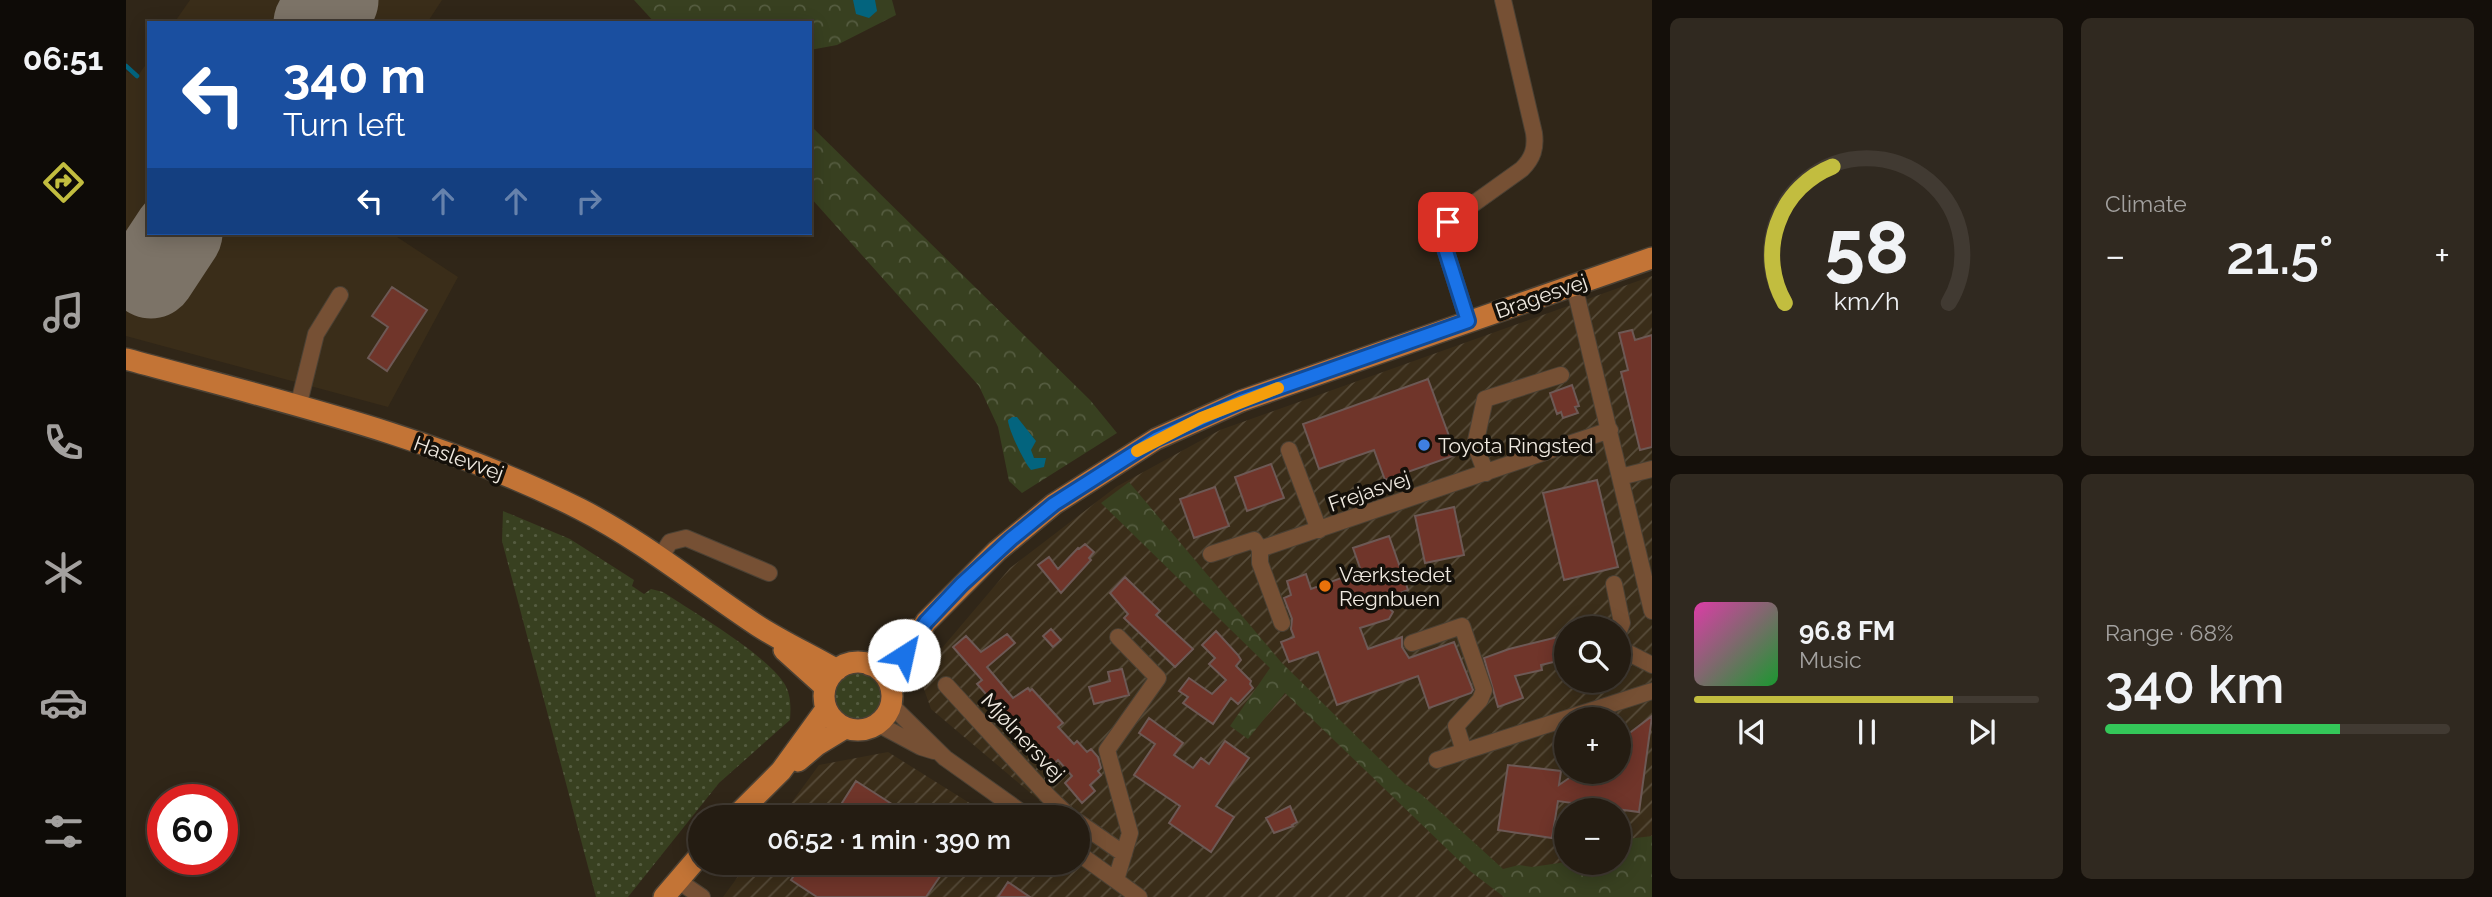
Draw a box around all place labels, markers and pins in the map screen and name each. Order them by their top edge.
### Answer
pin [1418,192,1478,252]
place label: Toyota Ringsted [1438,433,1594,458]
marker: Toyota Ringsted [1416,437,1432,453]
place label: Værkstedet Regnbuen [1339,562,1452,611]
marker: Værkstedet Regnbuen [1317,578,1333,594]

